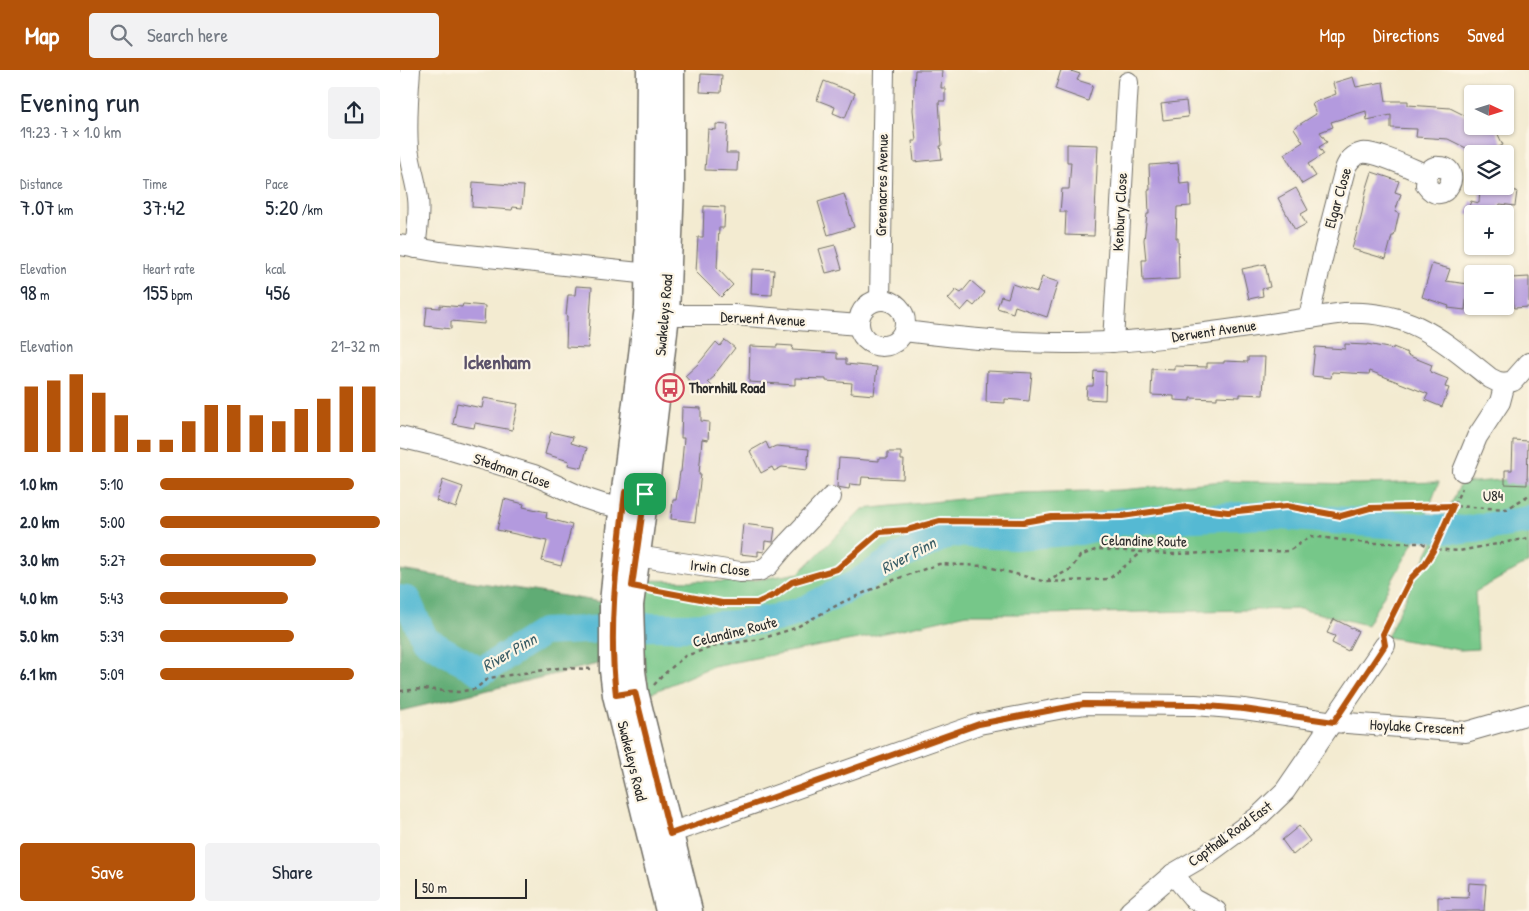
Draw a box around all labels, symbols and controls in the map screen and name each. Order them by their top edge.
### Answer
search box [89,13,439,58]
text: Map [25,19,59,51]
icon: search [107,21,135,49]
text: Search here [147,22,228,48]
text: Map [1320,23,1345,48]
text: Directions [1373,23,1439,48]
text: Saved [1467,23,1504,48]
text: Evening run [20,83,140,121]
north arrow [1464,85,1514,135]
map controls [1464,85,1514,315]
button: share [328,87,380,139]
text: 19:23 · 7 × 1.0 km [20,121,121,143]
street label: Greenacres Avenue [870,134,893,236]
button: layers [1464,145,1514,195]
street label: Elgar Close [1319,165,1356,231]
street label: Kenbury Close [1107,172,1132,252]
text: Distance [20,174,63,193]
text: Time [143,174,167,193]
text: Pace [265,174,289,193]
text: 7.07 [20,193,55,222]
text: 37:42 [143,193,185,222]
text: 5:20 [265,193,298,222]
text: km [55,200,73,219]
text: /km [298,200,323,219]
button: + [1464,205,1514,255]
text: Elevation [20,259,67,278]
text: Heart rate [143,259,195,278]
text: kcal [265,259,286,278]
button: − [1464,265,1514,315]
street label: Swakeleys Road [649,273,678,357]
text: 98 [20,278,37,307]
text: 155 [143,278,168,307]
text: 456 [265,278,290,307]
text: m [37,285,50,304]
text: bpm [168,285,193,304]
street label: Derwent Avenue [720,306,806,331]
street label: Derwent Avenue [1170,314,1258,347]
text: Elevation [20,335,73,357]
text: 21–32 m [331,335,380,357]
district label: Ickenham [463,348,531,375]
bus stop icon: Thornhill Road [655,373,685,403]
place label: Thornhill Road [688,377,765,398]
street label: Stedman Close [471,448,554,494]
text: 1.0 km [20,473,58,495]
text: 5:10 [100,473,123,495]
pin [624,473,666,515]
icon: arrive [631,480,659,508]
street label: U84 [1483,485,1504,506]
text: 2.0 km [20,511,59,533]
text: 5:00 [100,511,125,533]
street label: Celandine Route [1101,529,1187,552]
water label: River Pinn [877,531,941,579]
text: 3.0 km [20,549,59,571]
text: 5:27 [100,549,126,571]
street label: Irwin Close [689,554,751,581]
text: 4.0 km [20,587,58,609]
text: 5:43 [100,587,124,609]
street label: Celandine Route [690,611,779,652]
text: 5.0 km [20,625,59,647]
text: 5:39 [100,625,124,647]
water label: River Pinn [478,627,542,676]
text: 6.1 km [20,663,57,685]
text: 5:09 [100,663,124,685]
street label: Hoylake Crescent [1369,714,1466,740]
street label: Swakeleys Road [612,719,653,803]
street label: Copthall Road East [1183,795,1277,871]
button: Save [20,843,195,901]
button: Share [205,843,380,901]
scale bar [415,876,528,899]
text: 50 m [422,878,447,897]

